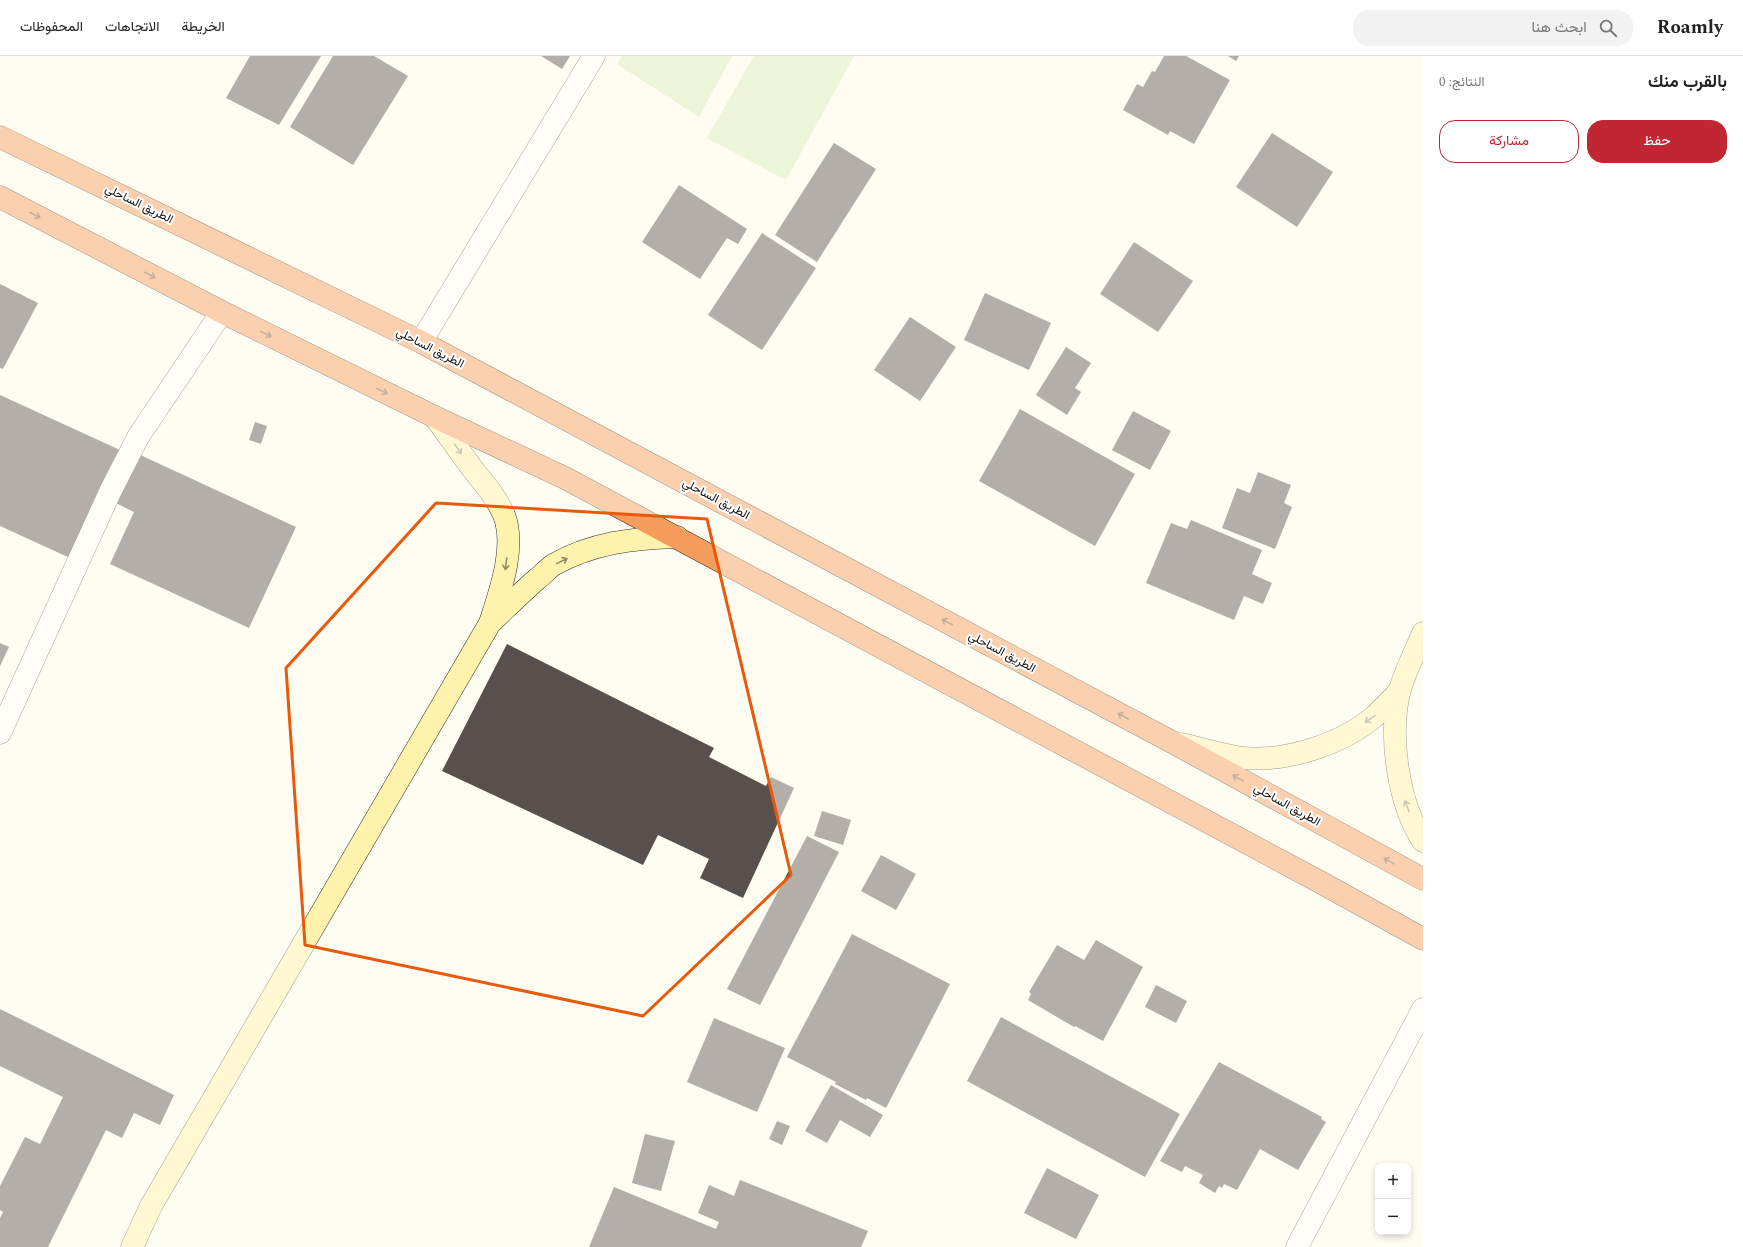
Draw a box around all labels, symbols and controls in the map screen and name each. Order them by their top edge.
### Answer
search box [1353,10,1633,46]
text: Roamly [1657,13,1723,42]
text: المحفوظات [20,16,83,37]
text: الاتجاهات [105,16,159,37]
text: الخريطة [181,16,225,37]
text: ابحث هنا [1532,16,1587,39]
icon: search [1597,17,1619,39]
text: بالقرب منك [1648,69,1727,95]
text: النتائج: 0 [1439,72,1484,92]
button: مشاركة [1439,120,1579,163]
button: حفظ [1587,120,1727,163]
street label: الطريق الساحلي [102,179,176,229]
one-way arrow [28,212,40,219]
one-way arrow [144,271,156,279]
street label: الطريق الساحلي [393,323,467,373]
one-way arrow [260,331,272,338]
one-way arrow [376,388,388,395]
one-way arrow [454,443,462,454]
street label: الطريق الساحلي [679,473,753,525]
one-way arrow [502,557,509,570]
one-way arrow [556,557,568,564]
one-way arrow [941,618,953,626]
street label: الطريق الساحلي [965,626,1039,678]
one-way arrow [1118,712,1130,720]
one-way arrow [1365,714,1376,723]
one-way arrow [1232,774,1244,781]
street label: الطريق الساحلي [1250,779,1324,831]
one-way arrow [1403,800,1411,812]
one-way arrow [1383,856,1395,864]
map controls [1375,1163,1411,1235]
button: + [1375,1163,1411,1199]
button: − [1375,1199,1411,1235]

